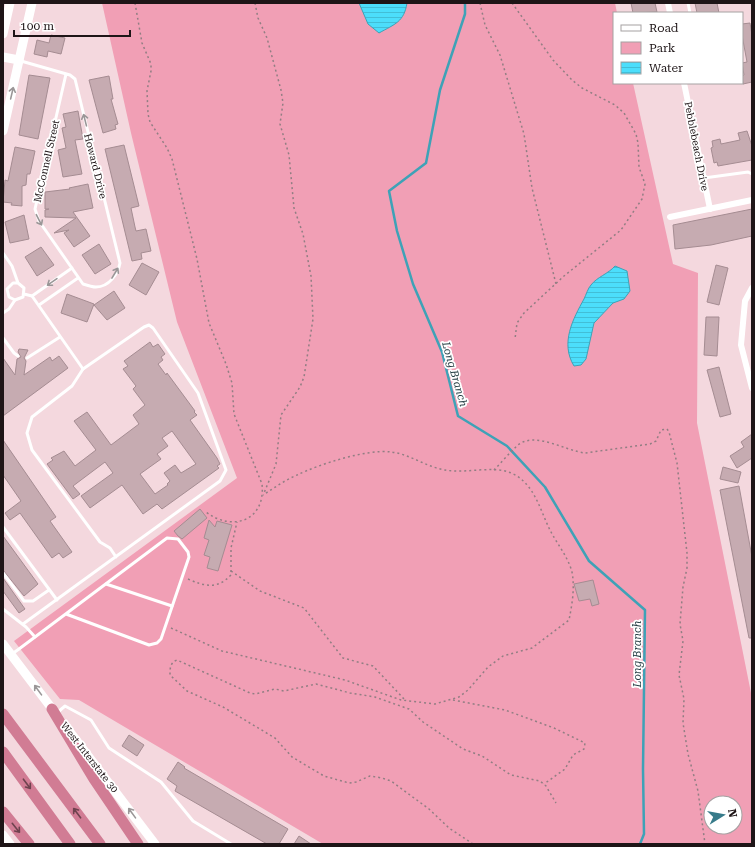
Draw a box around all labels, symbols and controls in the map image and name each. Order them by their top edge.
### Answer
scale bar [14,12,130,38]
legend [613,12,743,84]
text: 100 m [20,19,54,33]
text: Road [649,21,679,35]
text: Park [649,41,676,55]
text: Water [649,61,683,75]
one-way arrow [8,87,16,100]
street label: Pebblebeach Drive [682,100,711,192]
one-way arrow [81,114,89,127]
street label: McConnell Street [32,119,61,203]
street label: Howard Drive [82,132,109,200]
one-way arrow [36,214,43,226]
one-way arrow [112,267,120,279]
one-way arrow [46,278,57,286]
water label: Long Branch [439,339,470,408]
water label: Long Branch [631,620,644,689]
one-way arrow [34,684,42,695]
street label: West Interstate 30 [59,720,121,795]
one-way arrow [22,778,31,789]
north arrow [703,795,743,835]
one-way arrow [72,807,81,818]
one-way arrow [128,807,136,818]
text: N [725,808,740,819]
one-way arrow [12,822,20,833]

